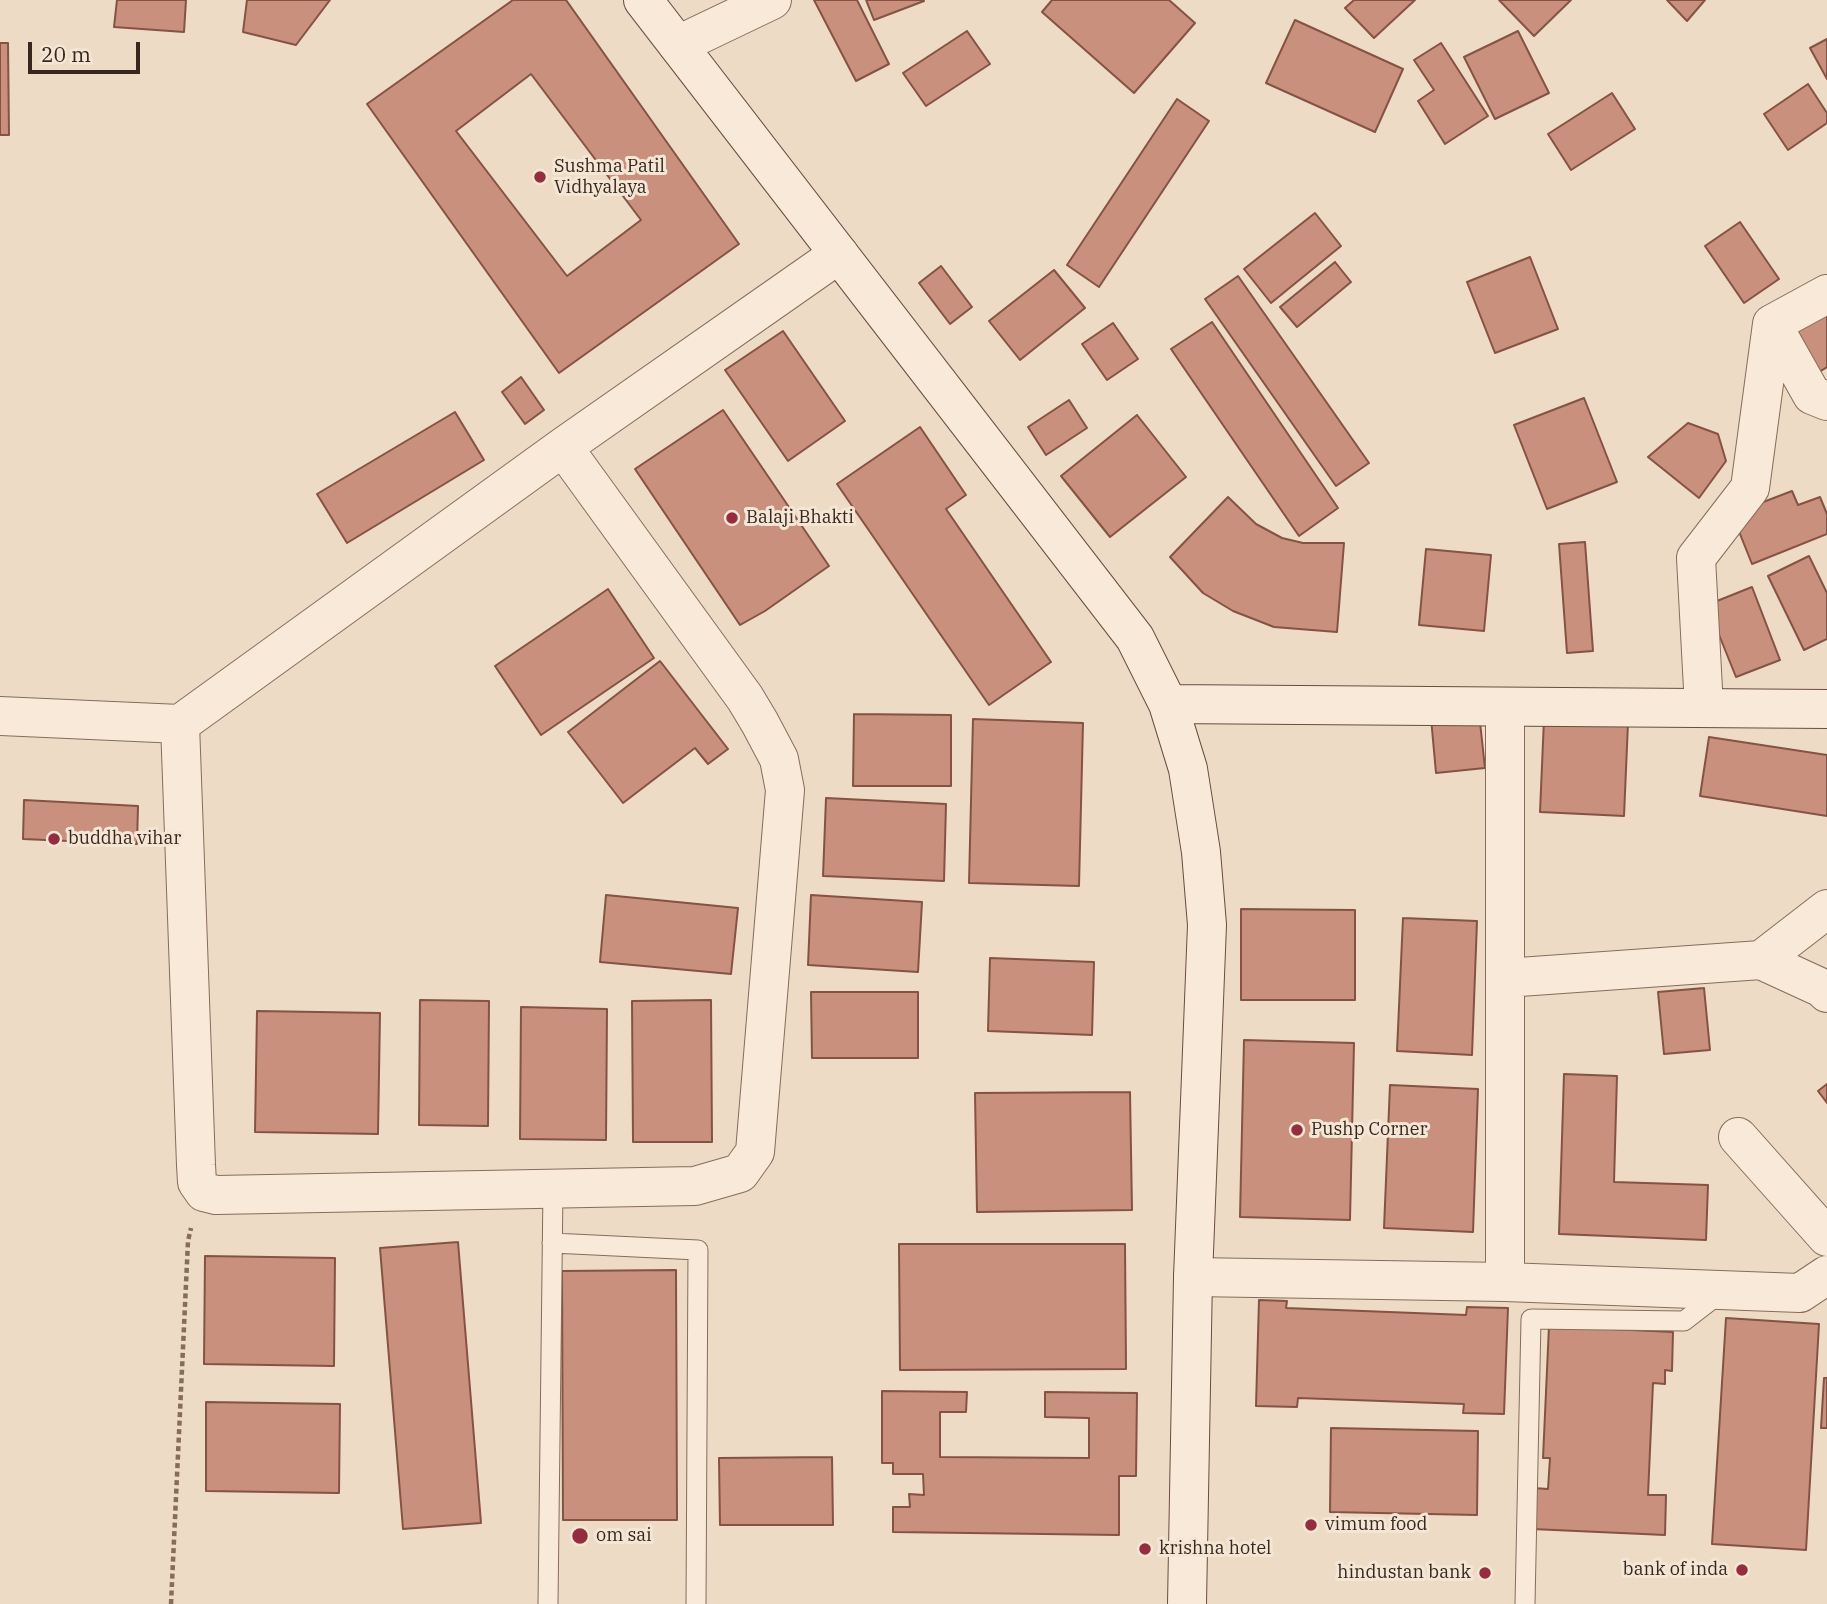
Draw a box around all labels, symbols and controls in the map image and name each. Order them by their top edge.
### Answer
scale bar [32,28,144,72]
text: 20 m [41,40,91,68]
place label: Sushma Patil Vidhyalaya [554,156,665,198]
marker: Sushma Patil Vidhyalaya [532,169,548,185]
place label: Balaji Bhakti [746,507,854,529]
marker: Balaji Bhakti [724,510,740,526]
place label: buddha vihar [68,828,181,850]
marker: buddha vihar [46,831,62,847]
place label: Pushp Corner [1311,1119,1427,1141]
marker: Pushp Corner [1289,1122,1305,1138]
place label: vimum food [1325,1514,1428,1536]
marker: vimum food [1303,1517,1319,1533]
place label: om sai [596,1525,652,1547]
marker: om sai [570,1526,590,1546]
place label: krishna hotel [1159,1538,1271,1560]
marker: krishna hotel [1137,1541,1153,1557]
place label: bank of inda [1623,1559,1728,1581]
place label: hindustan bank [1337,1562,1471,1584]
marker: bank of inda [1734,1562,1750,1578]
marker: hindustan bank [1477,1565,1493,1581]

